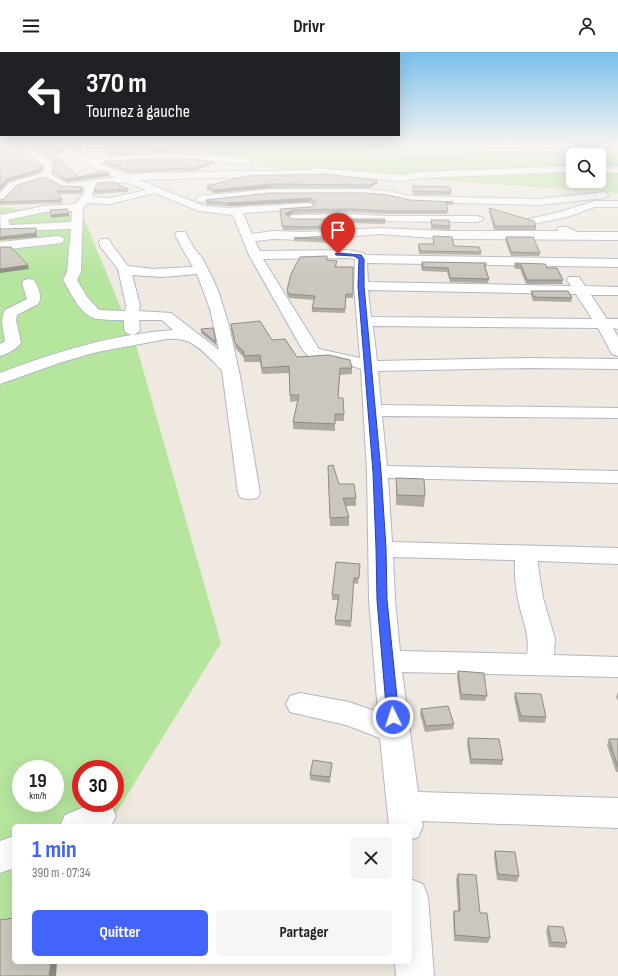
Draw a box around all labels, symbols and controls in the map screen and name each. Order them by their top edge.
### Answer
icon: menu [20,15,42,37]
icon: person [576,15,598,37]
text: Drivr [293,16,325,37]
text: 370 m [86,67,147,100]
icon: left [20,68,72,120]
text: Tournez à gauche [86,101,190,122]
map controls [566,148,606,188]
button: search [566,148,606,188]
pin [321,213,355,254]
icon: arrive [327,219,349,241]
position arrow [372,696,414,738]
speed limit sign: 30 [72,760,124,812]
text: 19 [29,769,47,793]
text: km/h [29,790,47,802]
text: 1 min [32,835,77,864]
button: close [350,837,392,879]
text: 390 m · 07:34 [32,865,90,881]
button: Quitter [32,910,208,956]
button: Partager [216,910,392,956]

